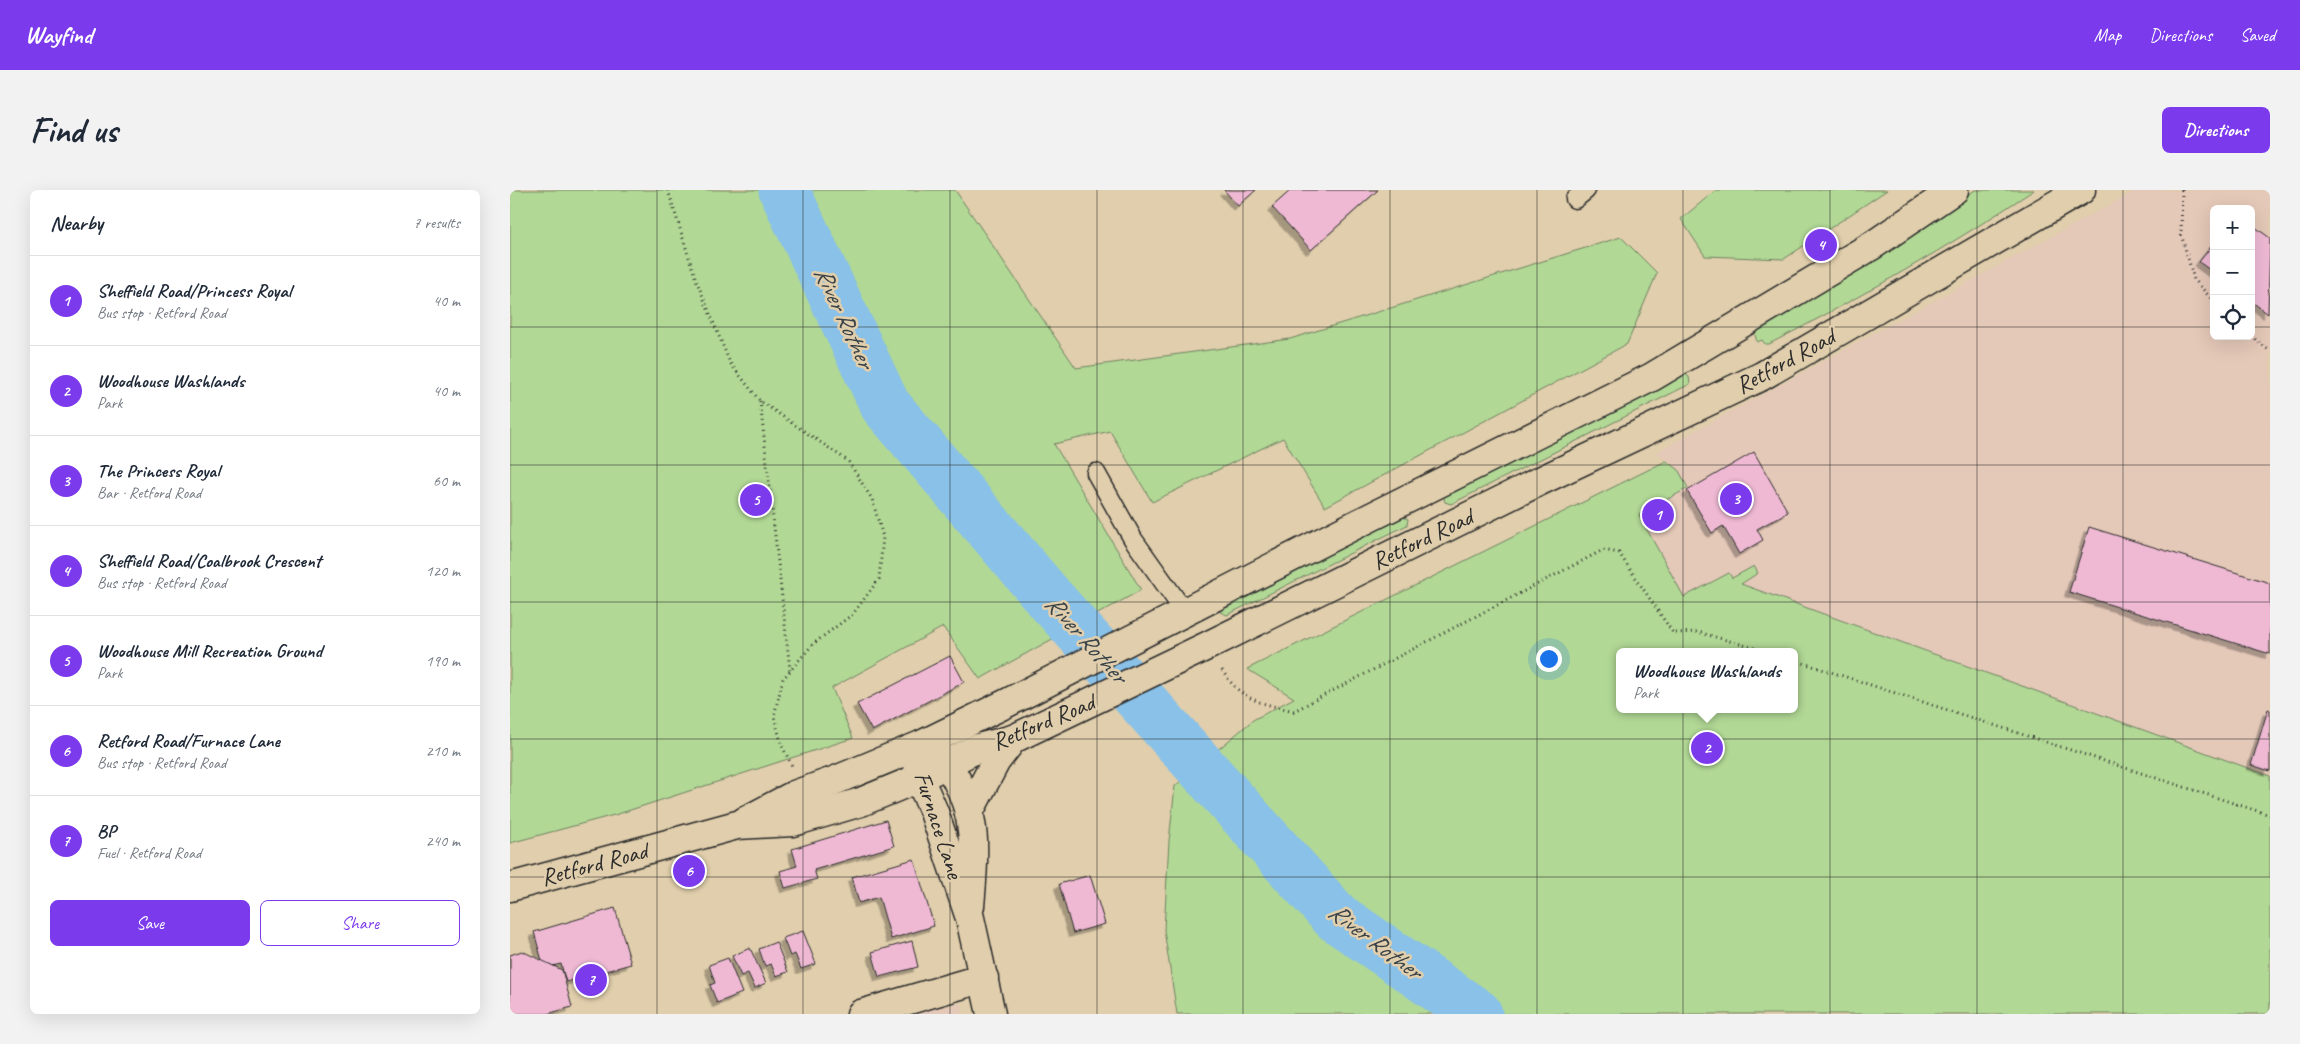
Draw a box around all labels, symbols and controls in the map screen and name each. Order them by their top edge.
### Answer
text: Wayfind [25,20,92,50]
text: Map [2094,24,2121,46]
text: Directions [2149,24,2212,46]
text: Saved [2240,24,2275,46]
button: Directions [2162,107,2270,153]
text: Find us [30,108,117,153]
map controls [2210,205,2255,340]
button: + [2210,205,2255,250]
text: Nearby [50,210,103,236]
text: 7 results [413,213,460,233]
pin: 4 [1805,226,1837,264]
button: − [2210,250,2255,295]
water label: River Rother [807,261,883,376]
text: Sheffield Road/Princess Royal [97,279,291,303]
text: 1 [62,291,70,311]
text: 40 m [433,291,460,311]
button: locate [2210,295,2255,340]
text: Bus stop · Retford Road [97,303,226,323]
street label: Retford Road [1730,320,1843,400]
text: Woodhouse Washlands [97,369,244,393]
text: 2 [62,381,70,401]
text: 40 m [433,381,460,401]
text: Park [97,393,122,413]
text: The Princess Royal [97,459,220,483]
text: 3 [62,471,70,491]
text: 60 m [433,471,460,491]
pin: 3 [1720,480,1752,518]
pin: 5 [740,481,772,519]
text: Bar · Retford Road [97,483,201,503]
pin: 1 [1642,496,1674,534]
street label: Retford Road [1367,500,1481,576]
text: Sheffield Road/Coalbrook Crescent [97,549,321,573]
text: 4 [62,561,70,581]
text: 120 m [426,561,460,581]
text: Bus stop · Retford Road [97,573,226,593]
water label: River Rother [1038,588,1137,693]
text: Woodhouse Mill Recreation Ground [97,639,322,663]
your location [1536,646,1562,672]
popup [1616,648,1798,713]
text: 5 [63,651,69,671]
text: 190 m [426,651,460,671]
text: Woodhouse Washlands [1633,659,1781,683]
text: Park [97,663,122,683]
text: Park [1633,683,1659,703]
street label: Retford Road [987,686,1102,757]
text: Retford Road/Furnace Lane [97,729,280,753]
pin: 2 [1691,729,1723,767]
text: 6 [62,741,70,761]
text: 210 m [426,741,460,761]
text: Bus stop · Retford Road [97,753,226,773]
street label: Furnace Lane [908,768,971,884]
text: BP [97,819,116,843]
text: 7 [62,831,70,851]
text: 240 m [426,831,460,851]
street label: Retford Road [538,835,654,893]
text: Fuel · Retford Road [97,843,201,863]
pin: 6 [673,852,705,890]
water label: River Rother [1322,896,1431,989]
button: Save [50,900,250,946]
button: Share [260,900,460,946]
pin: 7 [575,961,607,999]

